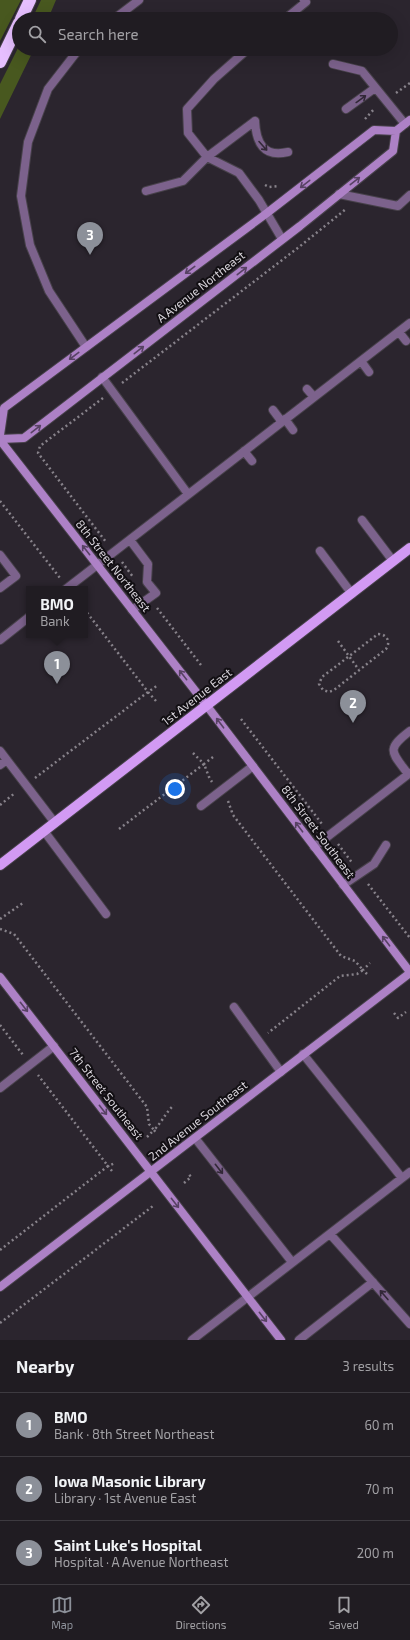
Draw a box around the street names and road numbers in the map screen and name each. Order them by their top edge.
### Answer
street label: A Avenue Northeast [154,247,247,325]
street label: 8th Street Northeast [74,517,154,614]
street label: 1st Avenue East [159,664,234,728]
street label: 8th Street Southeast [279,782,359,881]
street label: 7th Street Southeast [67,1045,147,1142]
street label: 2nd Avenue Southeast [145,1077,250,1163]

